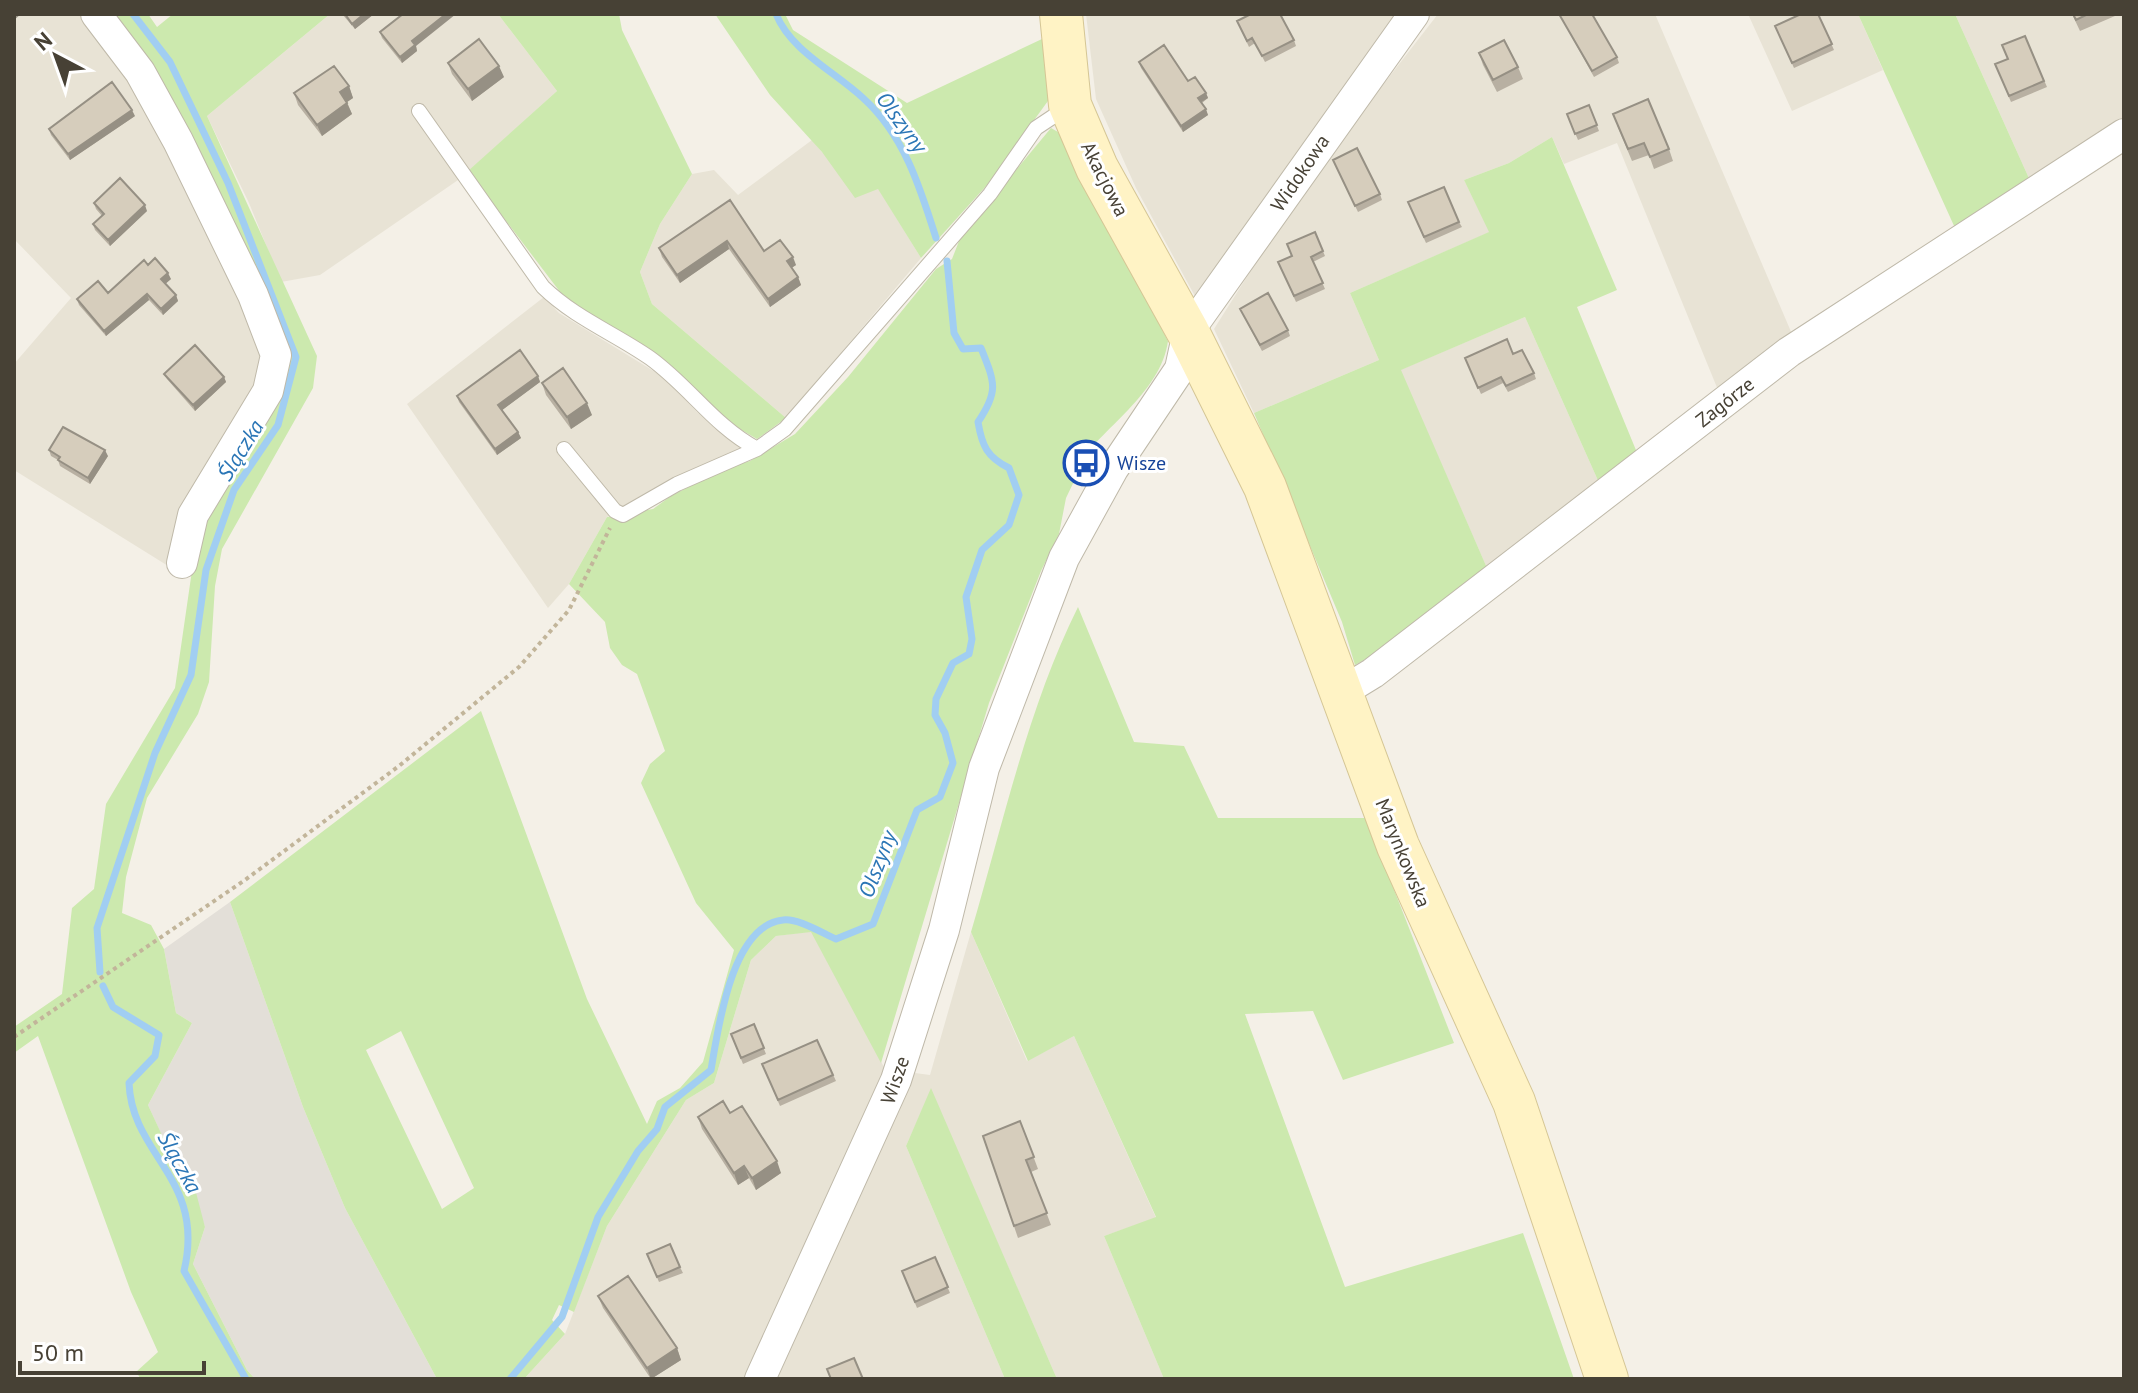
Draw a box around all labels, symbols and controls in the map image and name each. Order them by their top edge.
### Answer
north arrow [16,16,96,96]
text: N [28,26,58,56]
water label: Olszyny [870,86,934,159]
street label: Widokowa [1265,129,1335,217]
street label: Akacjowa [1075,137,1135,221]
street label: Zagórze [1690,371,1760,433]
water label: Ślączka [211,414,270,486]
bus stop icon: Wisze [1062,439,1110,487]
place label: Wisze [1117,450,1166,476]
street label: Marynkowska [1369,795,1437,911]
water label: Olszyny [852,825,903,901]
street label: Wisze [875,1053,915,1107]
water label: Ślączka [152,1126,208,1198]
scale bar [20,1325,204,1375]
text: 50 m [32,1337,84,1368]

